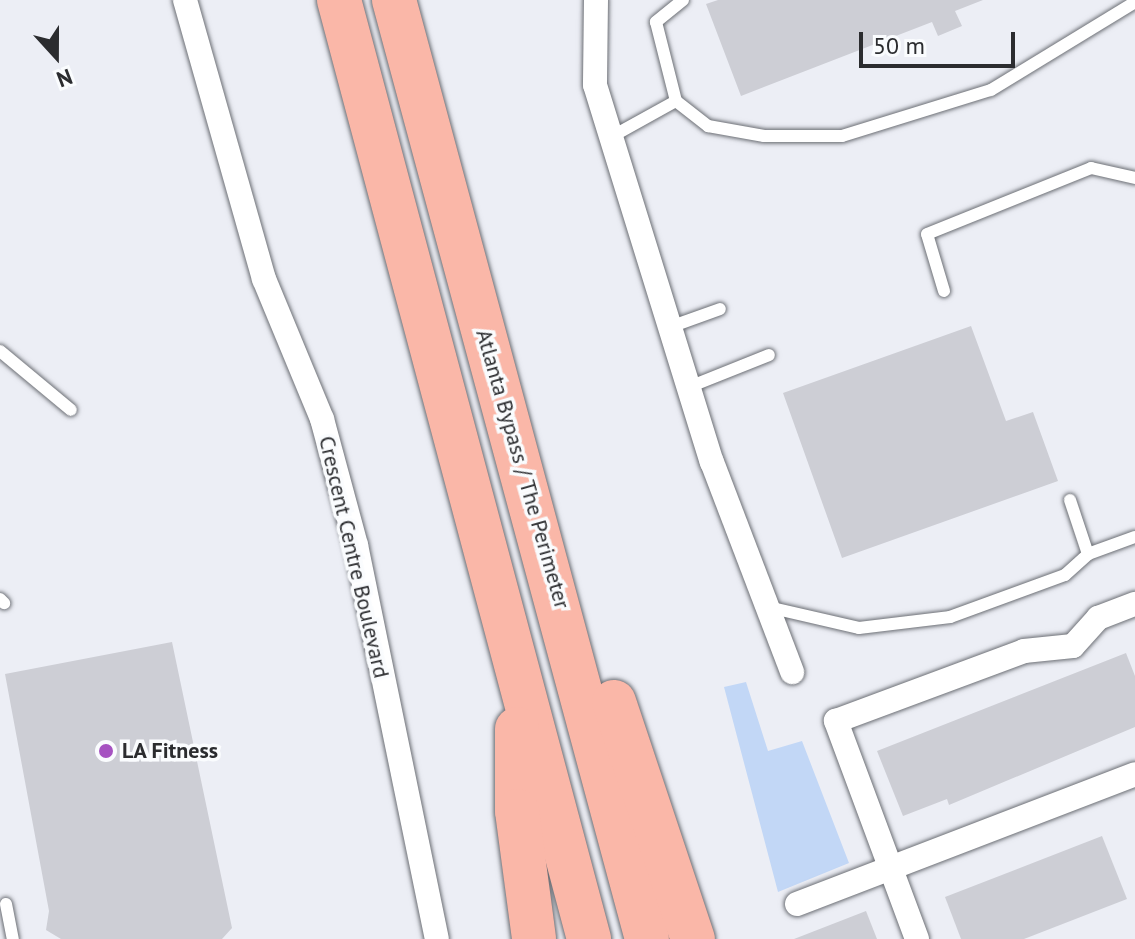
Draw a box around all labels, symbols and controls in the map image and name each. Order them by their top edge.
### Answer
north arrow [16,16,96,96]
scale bar [863,16,1019,66]
text: 50 m [873,30,925,61]
text: N [53,63,76,94]
street label: Atlanta Bypass / The Perimeter [470,326,576,612]
street label: Crescent Centre Boulevard [313,433,395,681]
place label: LA Fitness [122,738,219,764]
marker: LA Fitness [97,742,115,760]

